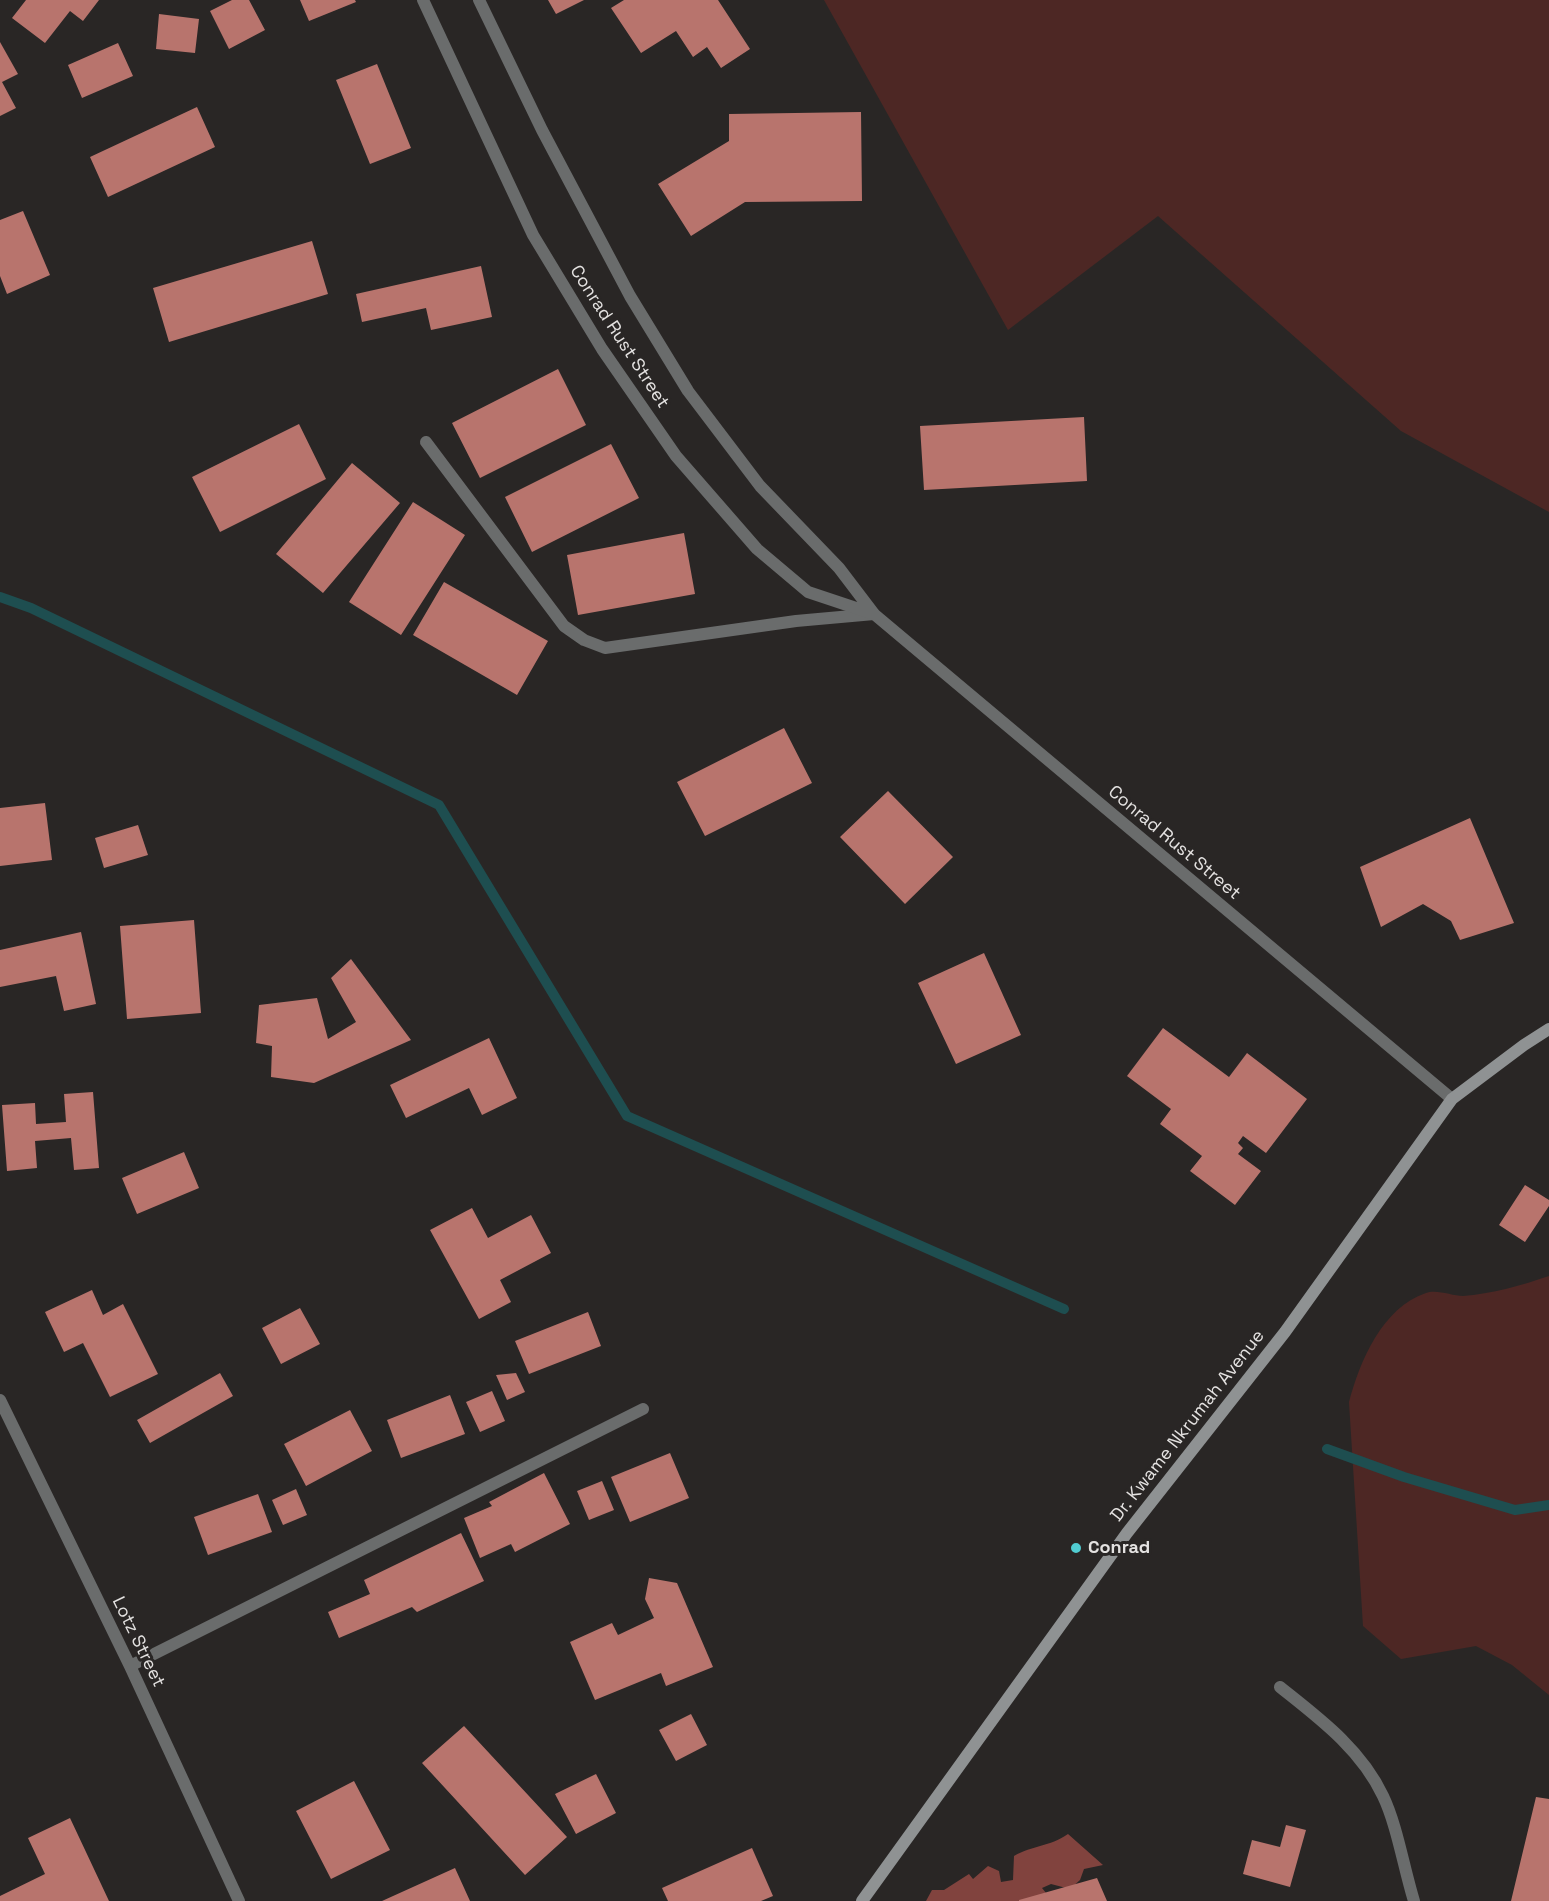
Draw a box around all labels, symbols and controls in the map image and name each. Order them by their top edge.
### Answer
street label: Conrad Rust Street [565,261,673,413]
street label: Conrad Rust Street [1103,781,1245,905]
street label: Dr. Kwame Nkrumah Avenue [1106,1326,1270,1526]
place label: Conrad [1088,1537,1150,1559]
marker: Conrad [1069,1541,1083,1555]
street label: Lotz Street [107,1593,169,1691]

